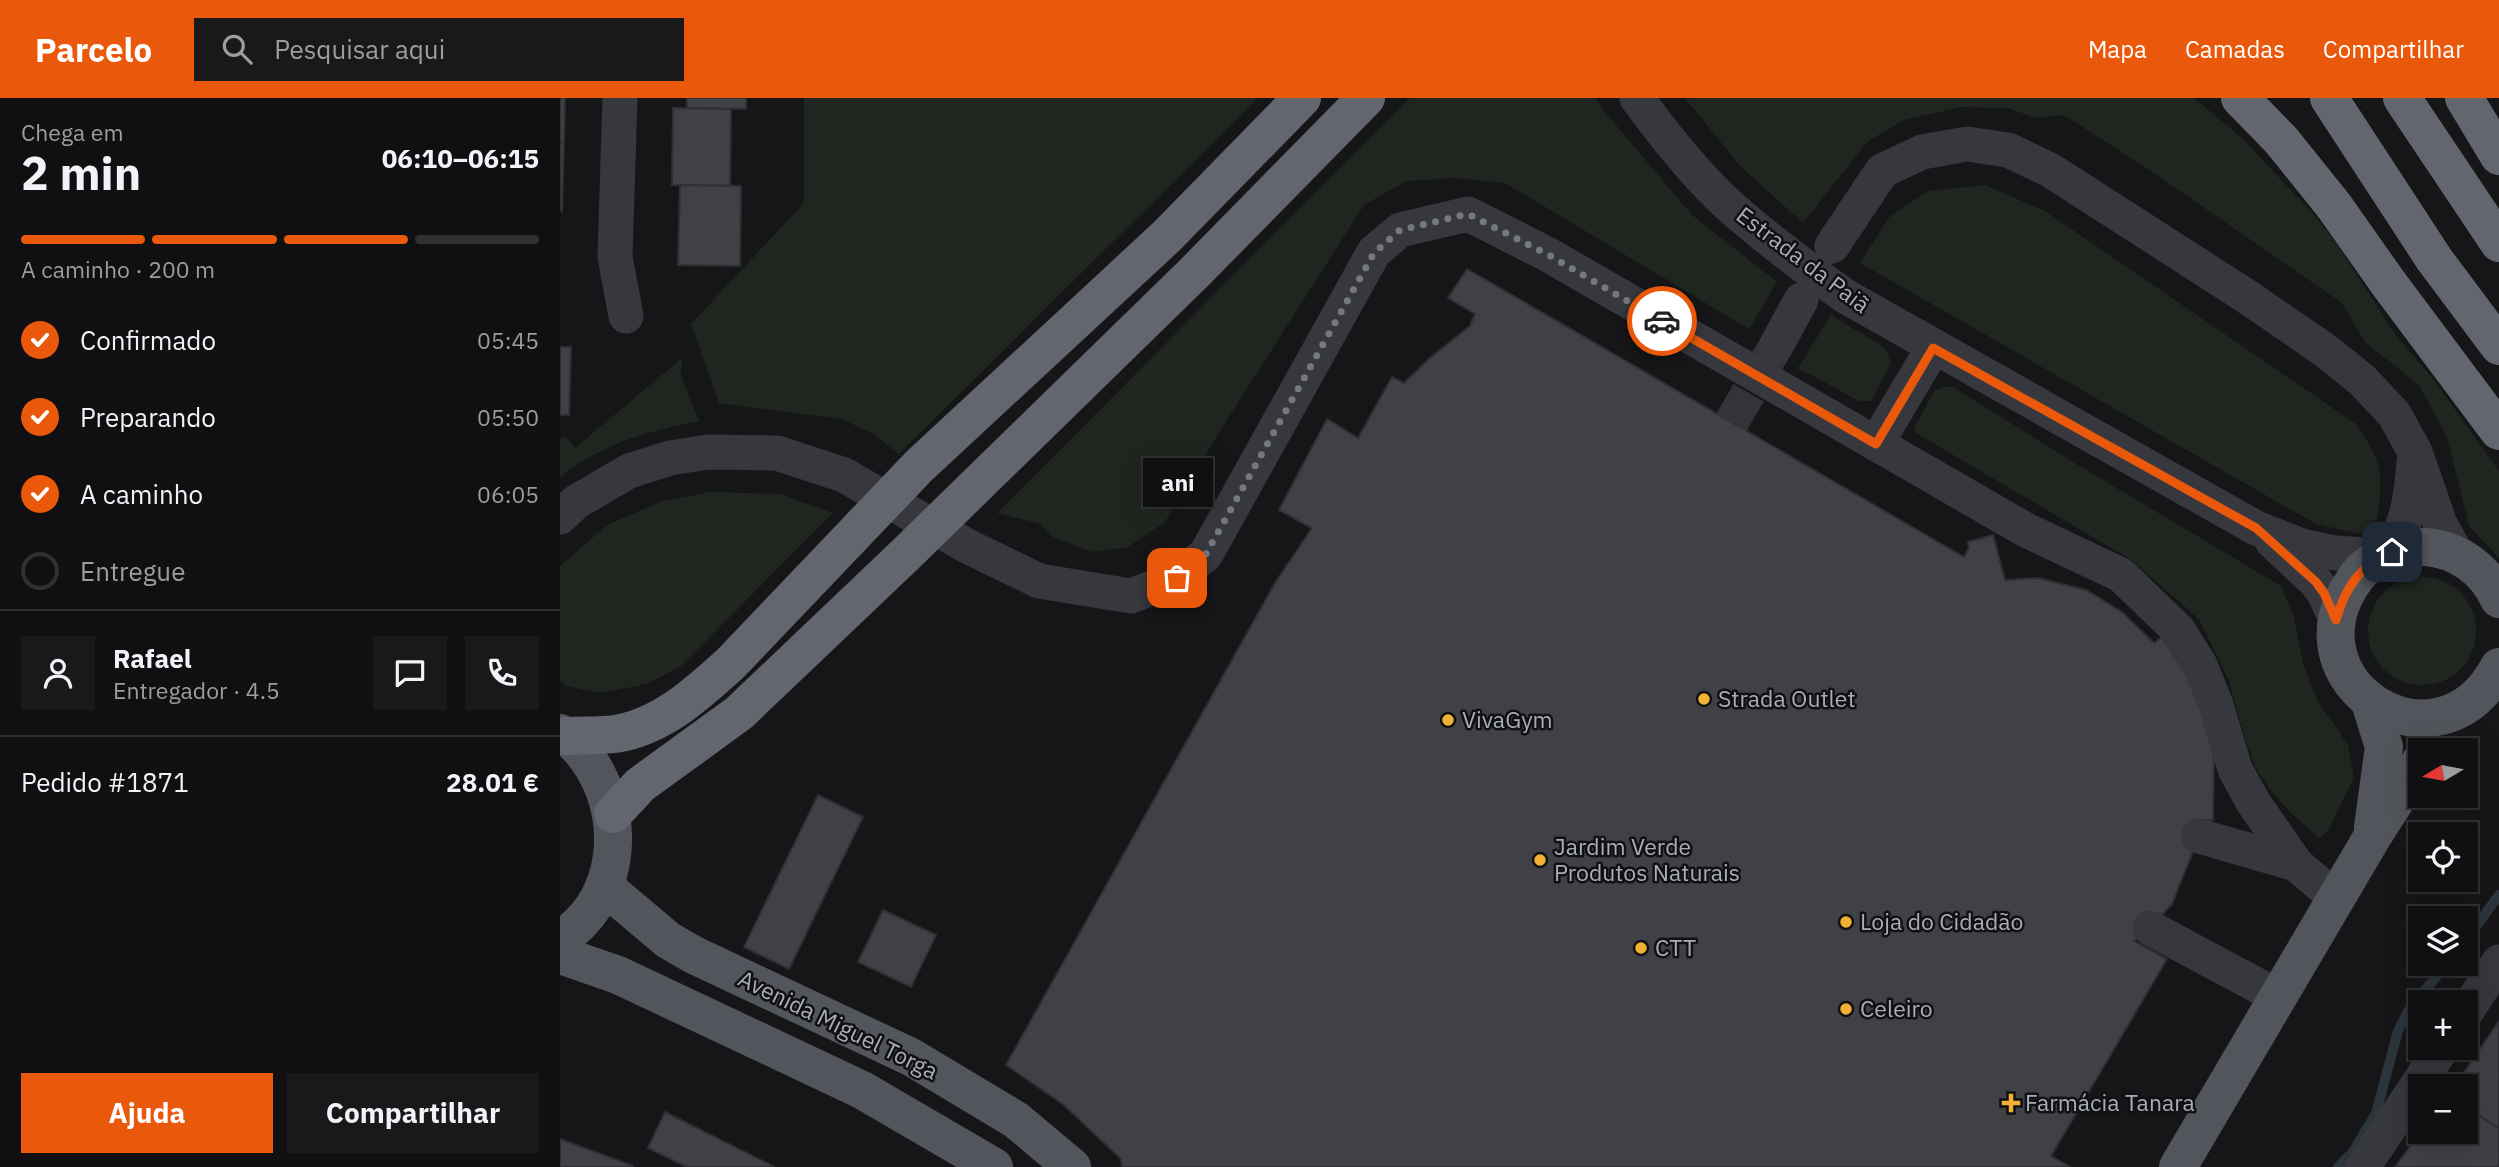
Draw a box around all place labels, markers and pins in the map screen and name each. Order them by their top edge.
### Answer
callout: ani [1142,459,1212,508]
pin [2362,522,2422,582]
pin [1147,548,1207,608]
place label: Strada Outlet [1718,683,1856,713]
marker: Strada Outlet [1696,691,1712,707]
place label: VivaGym [1462,704,1553,734]
marker: VivaGym [1440,712,1456,728]
place label: Jardim Verde Produtos Naturais [1554,831,1740,887]
marker: Jardim Verde Produtos Naturais [1532,852,1548,868]
place label: Loja do Cidadão [1860,906,2023,936]
marker: Loja do Cidadão [1838,914,1854,930]
place label: CTT [1655,932,1696,962]
marker: CTT [1633,940,1649,956]
place label: Celeiro [1860,993,1933,1023]
marker: Celeiro [1838,1001,1854,1017]
place label: Farmácia Tanara [2025,1087,2195,1117]
marker: Farmácia Tanara [2003,1095,2019,1111]

